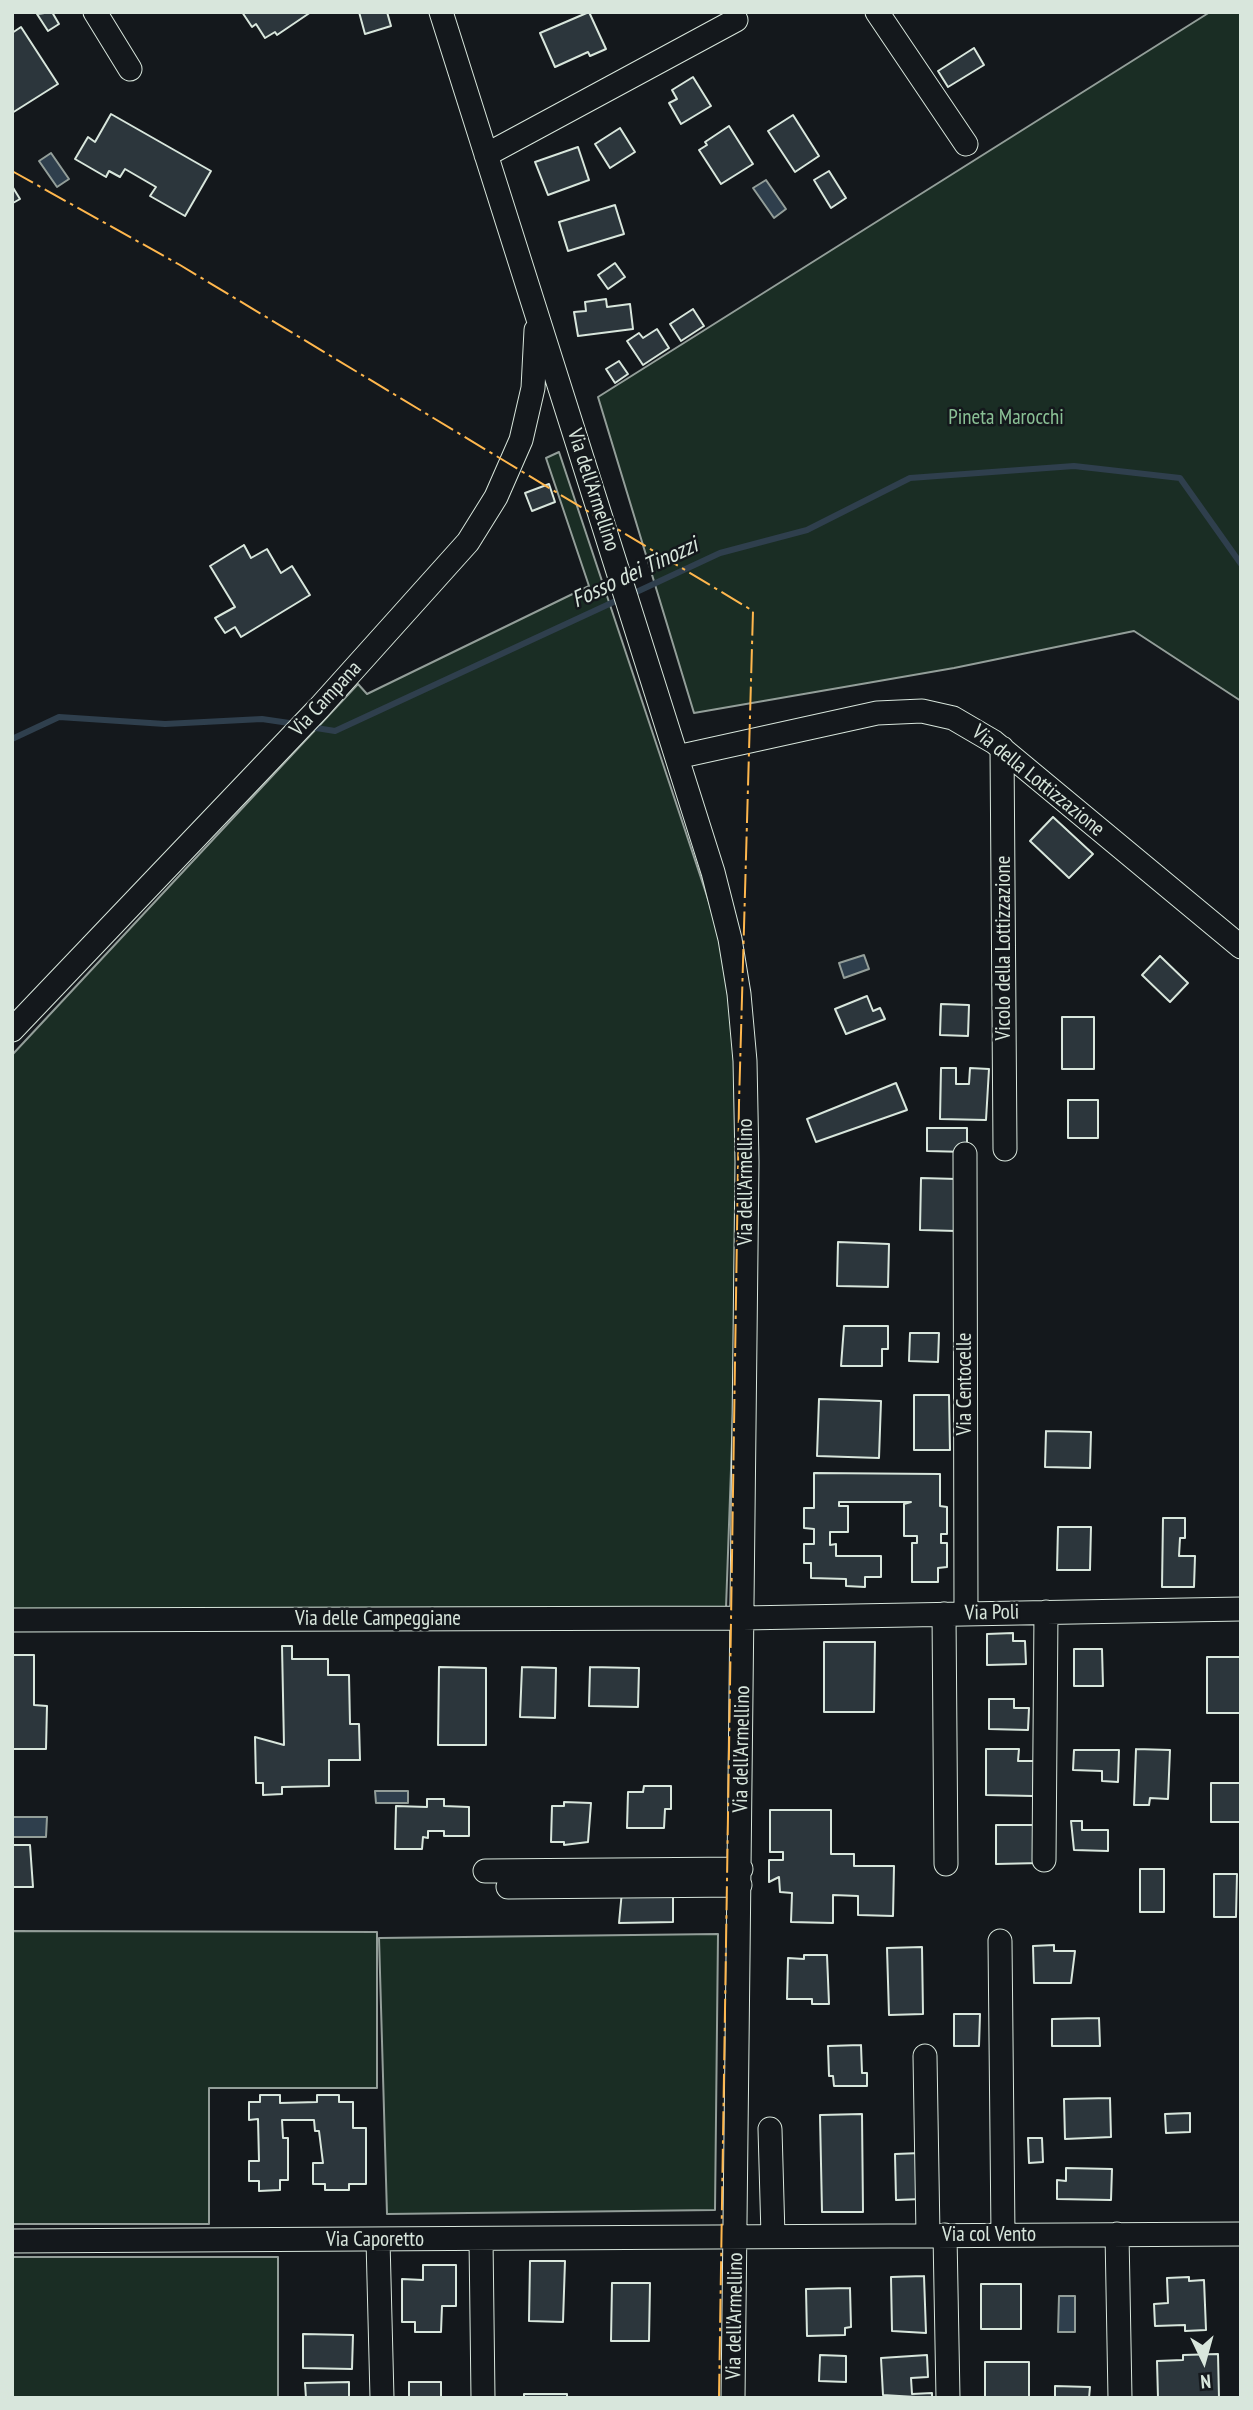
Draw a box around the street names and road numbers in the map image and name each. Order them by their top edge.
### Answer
street label: Via dell'Armellino [561,426,625,554]
street label: Via Campana [285,656,367,742]
street label: Via della Lottizzazione [967,720,1109,842]
street label: Vicolo della Lottizzazione [991,856,1017,1040]
street label: Via dell'Armellino [733,1118,759,1246]
street label: Via Centocelle [952,1333,978,1435]
street label: Via Poli [965,1600,1019,1626]
street label: Via delle Campeggiane [295,1606,461,1632]
street label: Via dell'Armellino [728,1685,756,1813]
street label: Via col Vento [942,2222,1036,2248]
street label: Via Caporetto [326,2227,424,2253]
street label: Via dell'Armellino [721,2252,749,2380]

